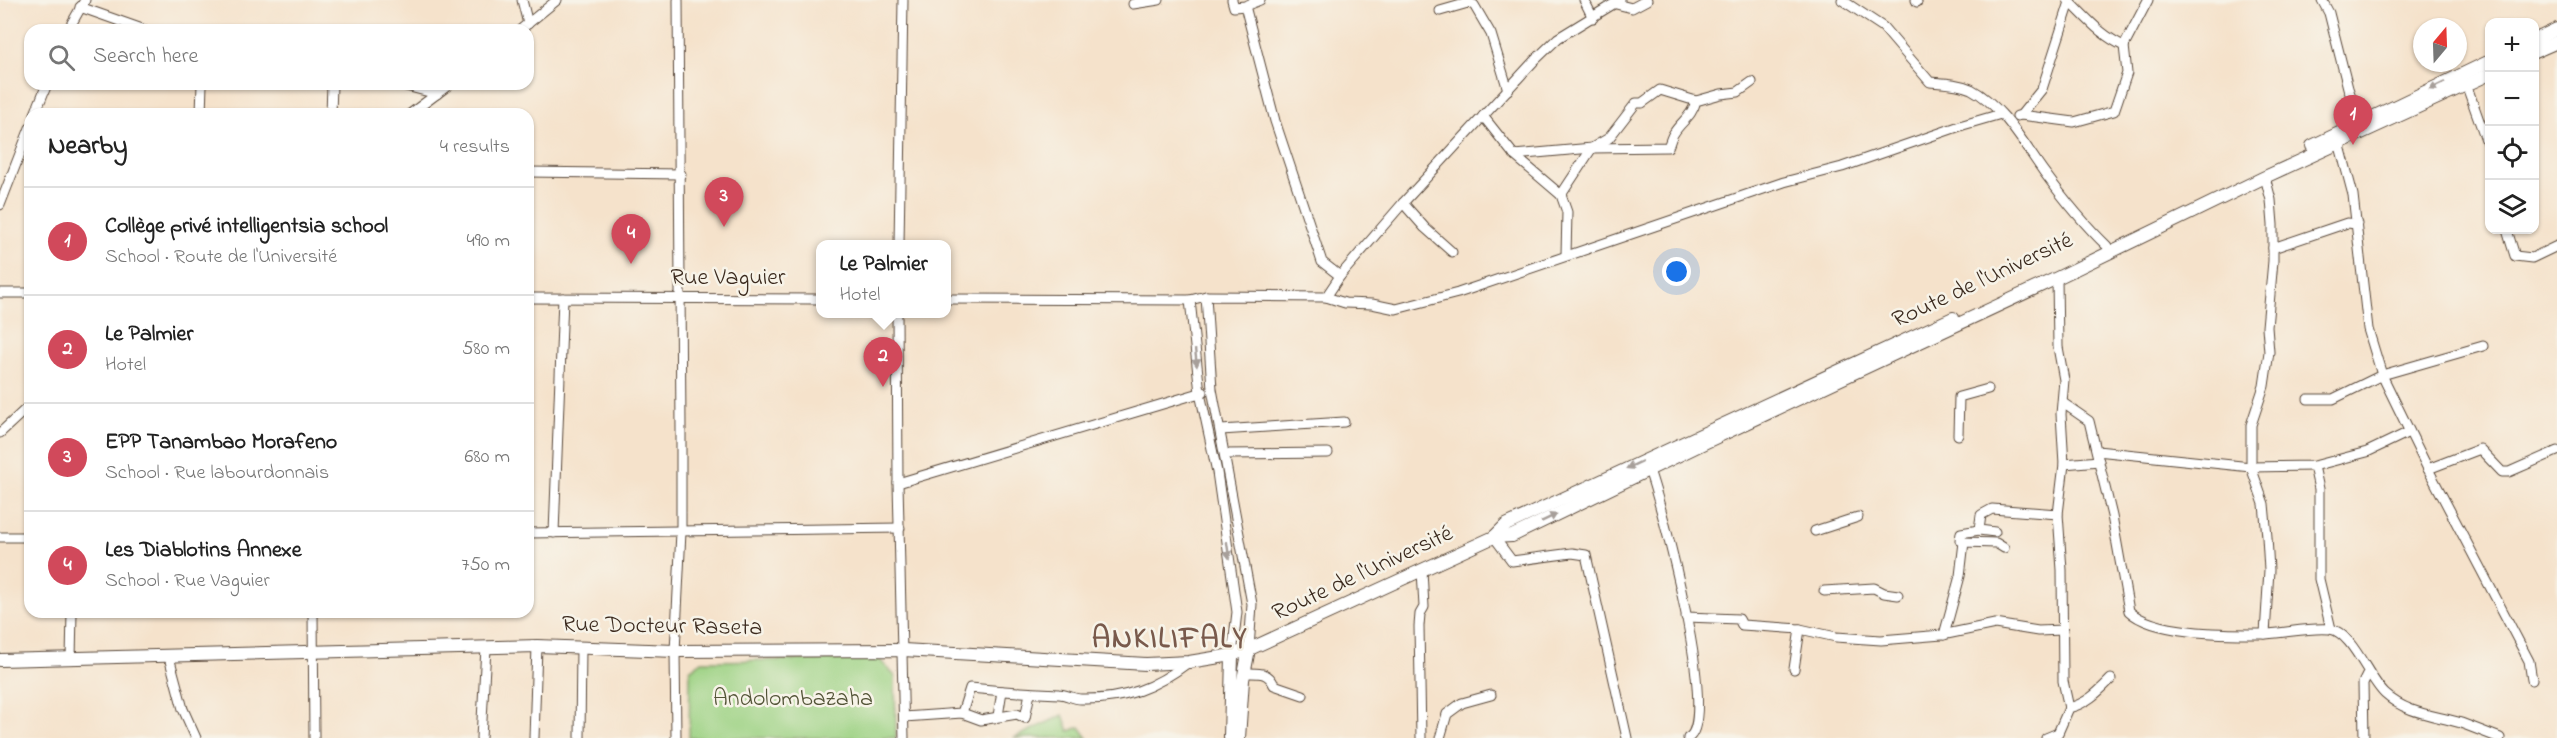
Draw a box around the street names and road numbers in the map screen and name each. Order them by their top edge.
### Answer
street label: Route de l'Université [1887,224,2079,338]
street label: Rue Vaguier [671,261,786,296]
street label: Route de l'Université [1267,517,1459,631]
street label: Rue Docteur Raseta [561,608,763,646]

